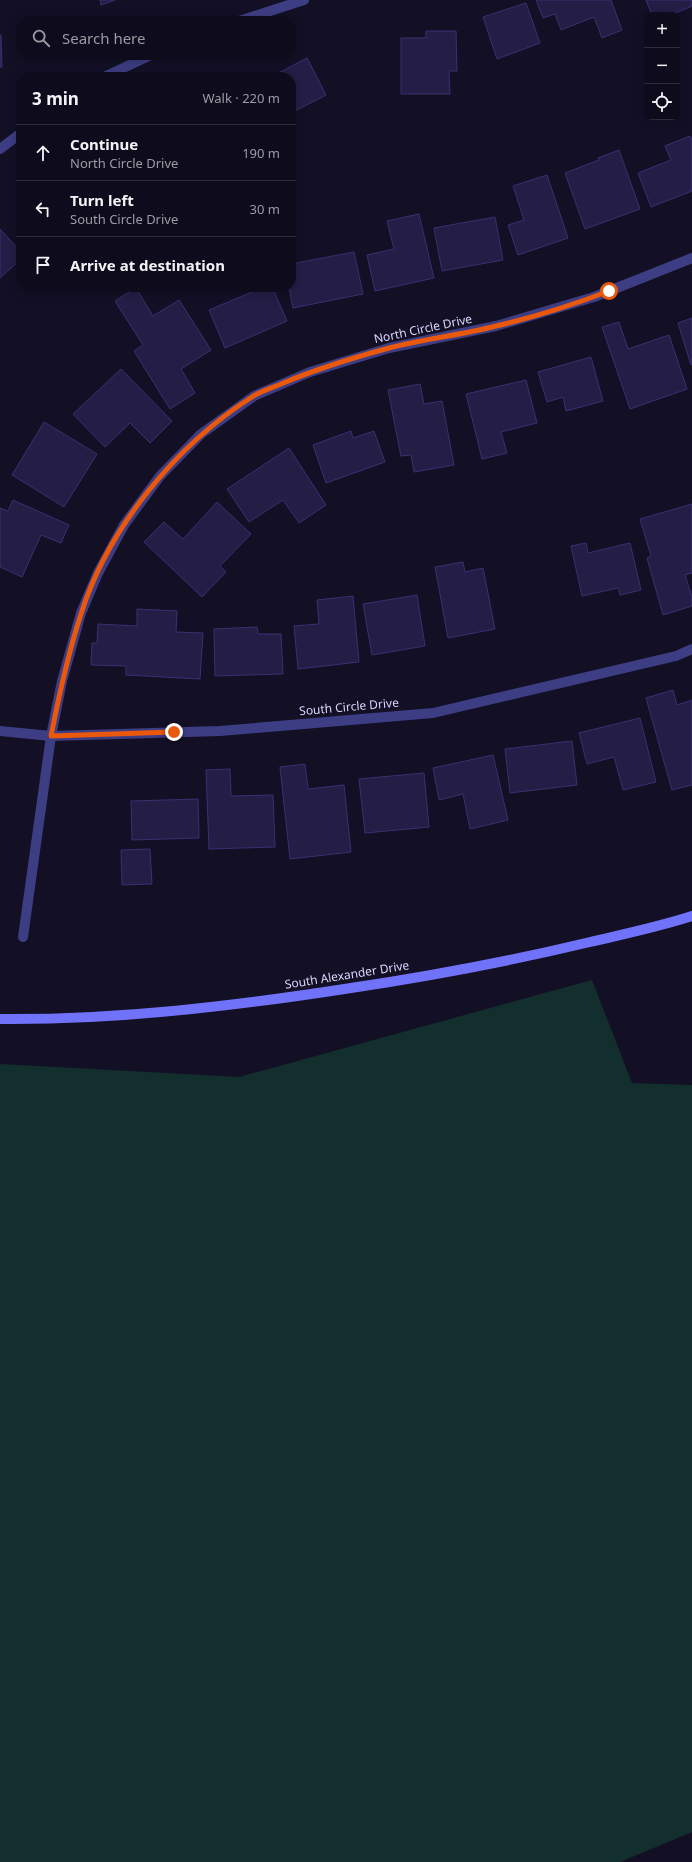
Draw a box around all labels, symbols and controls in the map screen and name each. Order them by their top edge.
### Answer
map controls [644,12,680,120]
button: + [644,12,680,48]
search box [16,16,296,60]
icon: search [30,27,52,49]
text: Search here [62,28,145,48]
button: − [644,48,680,84]
button: locate [644,84,680,120]
text: 3 min [32,87,79,110]
text: Walk · 220 m [202,89,280,107]
text: Continue [70,134,138,154]
icon: ahead [32,142,54,164]
text: 190 m [242,144,280,162]
text: North Circle Drive [70,154,178,172]
text: Turn left [70,190,134,210]
icon: left [32,198,54,220]
text: 30 m [250,200,280,218]
text: South Circle Drive [70,210,178,228]
icon: arrive [32,254,54,276]
text: Arrive at destination [70,255,225,275]
route start [600,282,618,300]
street label: North Circle Drive [372,310,474,347]
street label: South Circle Drive [298,694,400,719]
route end [165,723,183,741]
street label: South Alexander Drive [283,956,411,993]

